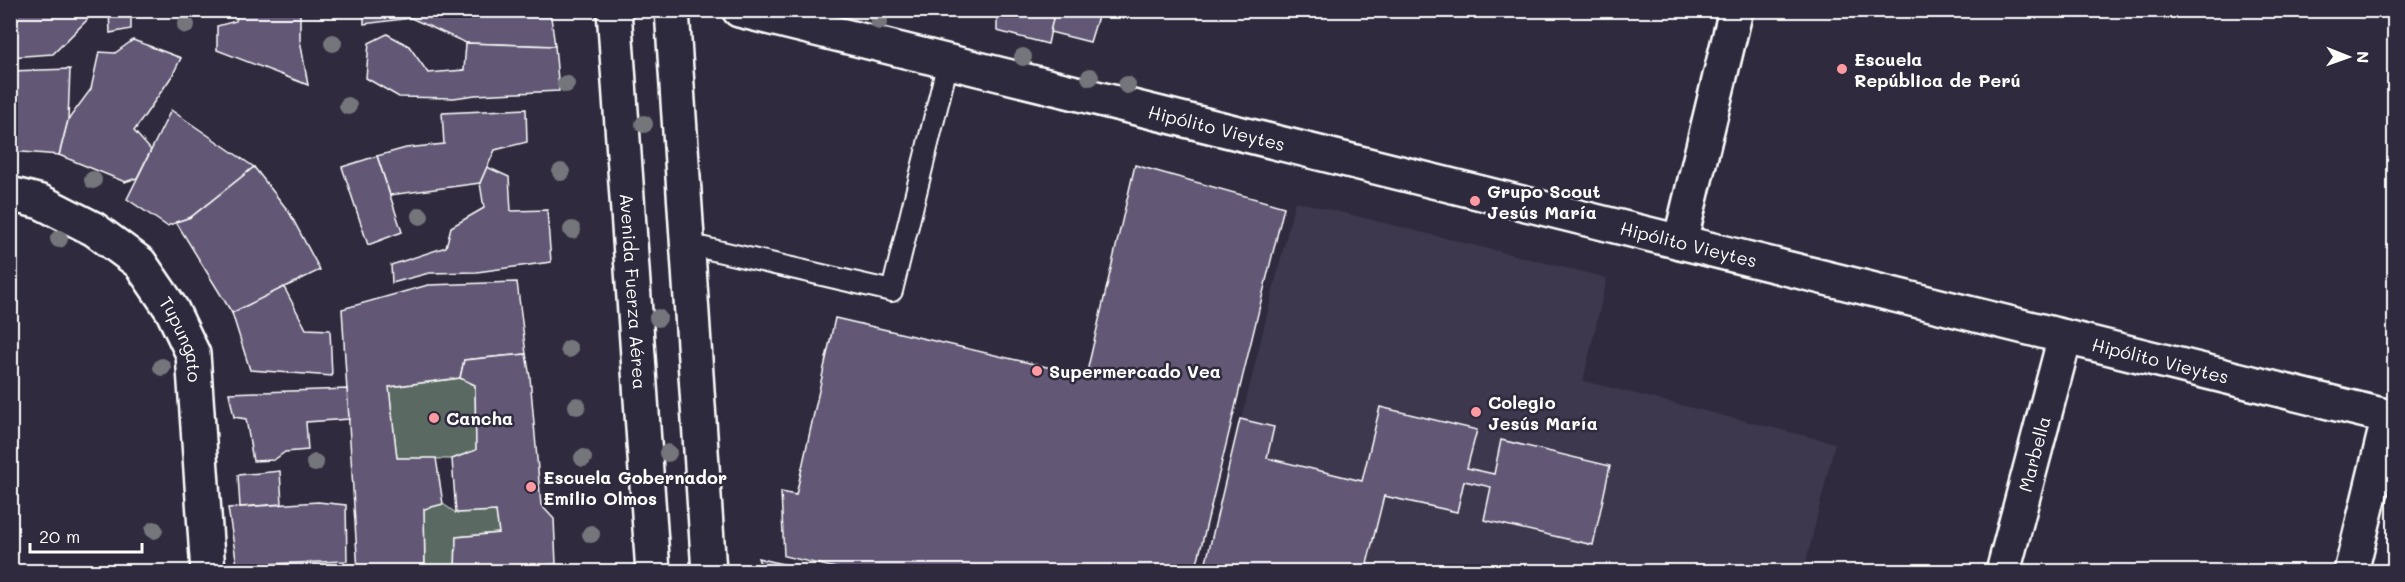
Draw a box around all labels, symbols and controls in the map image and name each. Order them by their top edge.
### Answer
north arrow [2318,27,2378,87]
place label: Escuela República de Perú [1854,47,2021,92]
text: N [2353,51,2374,64]
marker: Escuela República de Perú [1835,62,1849,76]
street label: Hipólito Vieytes [1146,99,1288,156]
place label: Grupo Scout Jesús María [1487,179,1601,224]
street label: Avenida Fuerza Aérea [615,192,652,390]
marker: Grupo Scout Jesús María [1468,194,1482,208]
street label: Hipólito Vieytes [1618,216,1759,273]
street label: Tupungato [154,292,207,383]
street label: Hipólito Vieytes [2090,332,2231,389]
place label: Supermercado Vea [1049,359,1221,383]
marker: Supermercado Vea [1030,364,1044,378]
place label: Colegio Jesús María [1488,390,1598,435]
marker: Colegio Jesús María [1469,405,1483,419]
place label: Cancha [446,406,513,430]
marker: Cancha [427,411,441,425]
street label: Marbella [2013,413,2056,495]
place label: Escuela Gobernador Emilio Olmos [543,465,727,510]
marker: Escuela Gobernador Emilio Olmos [524,480,538,494]
scale bar [30,516,142,554]
text: 20 m [39,524,80,548]

